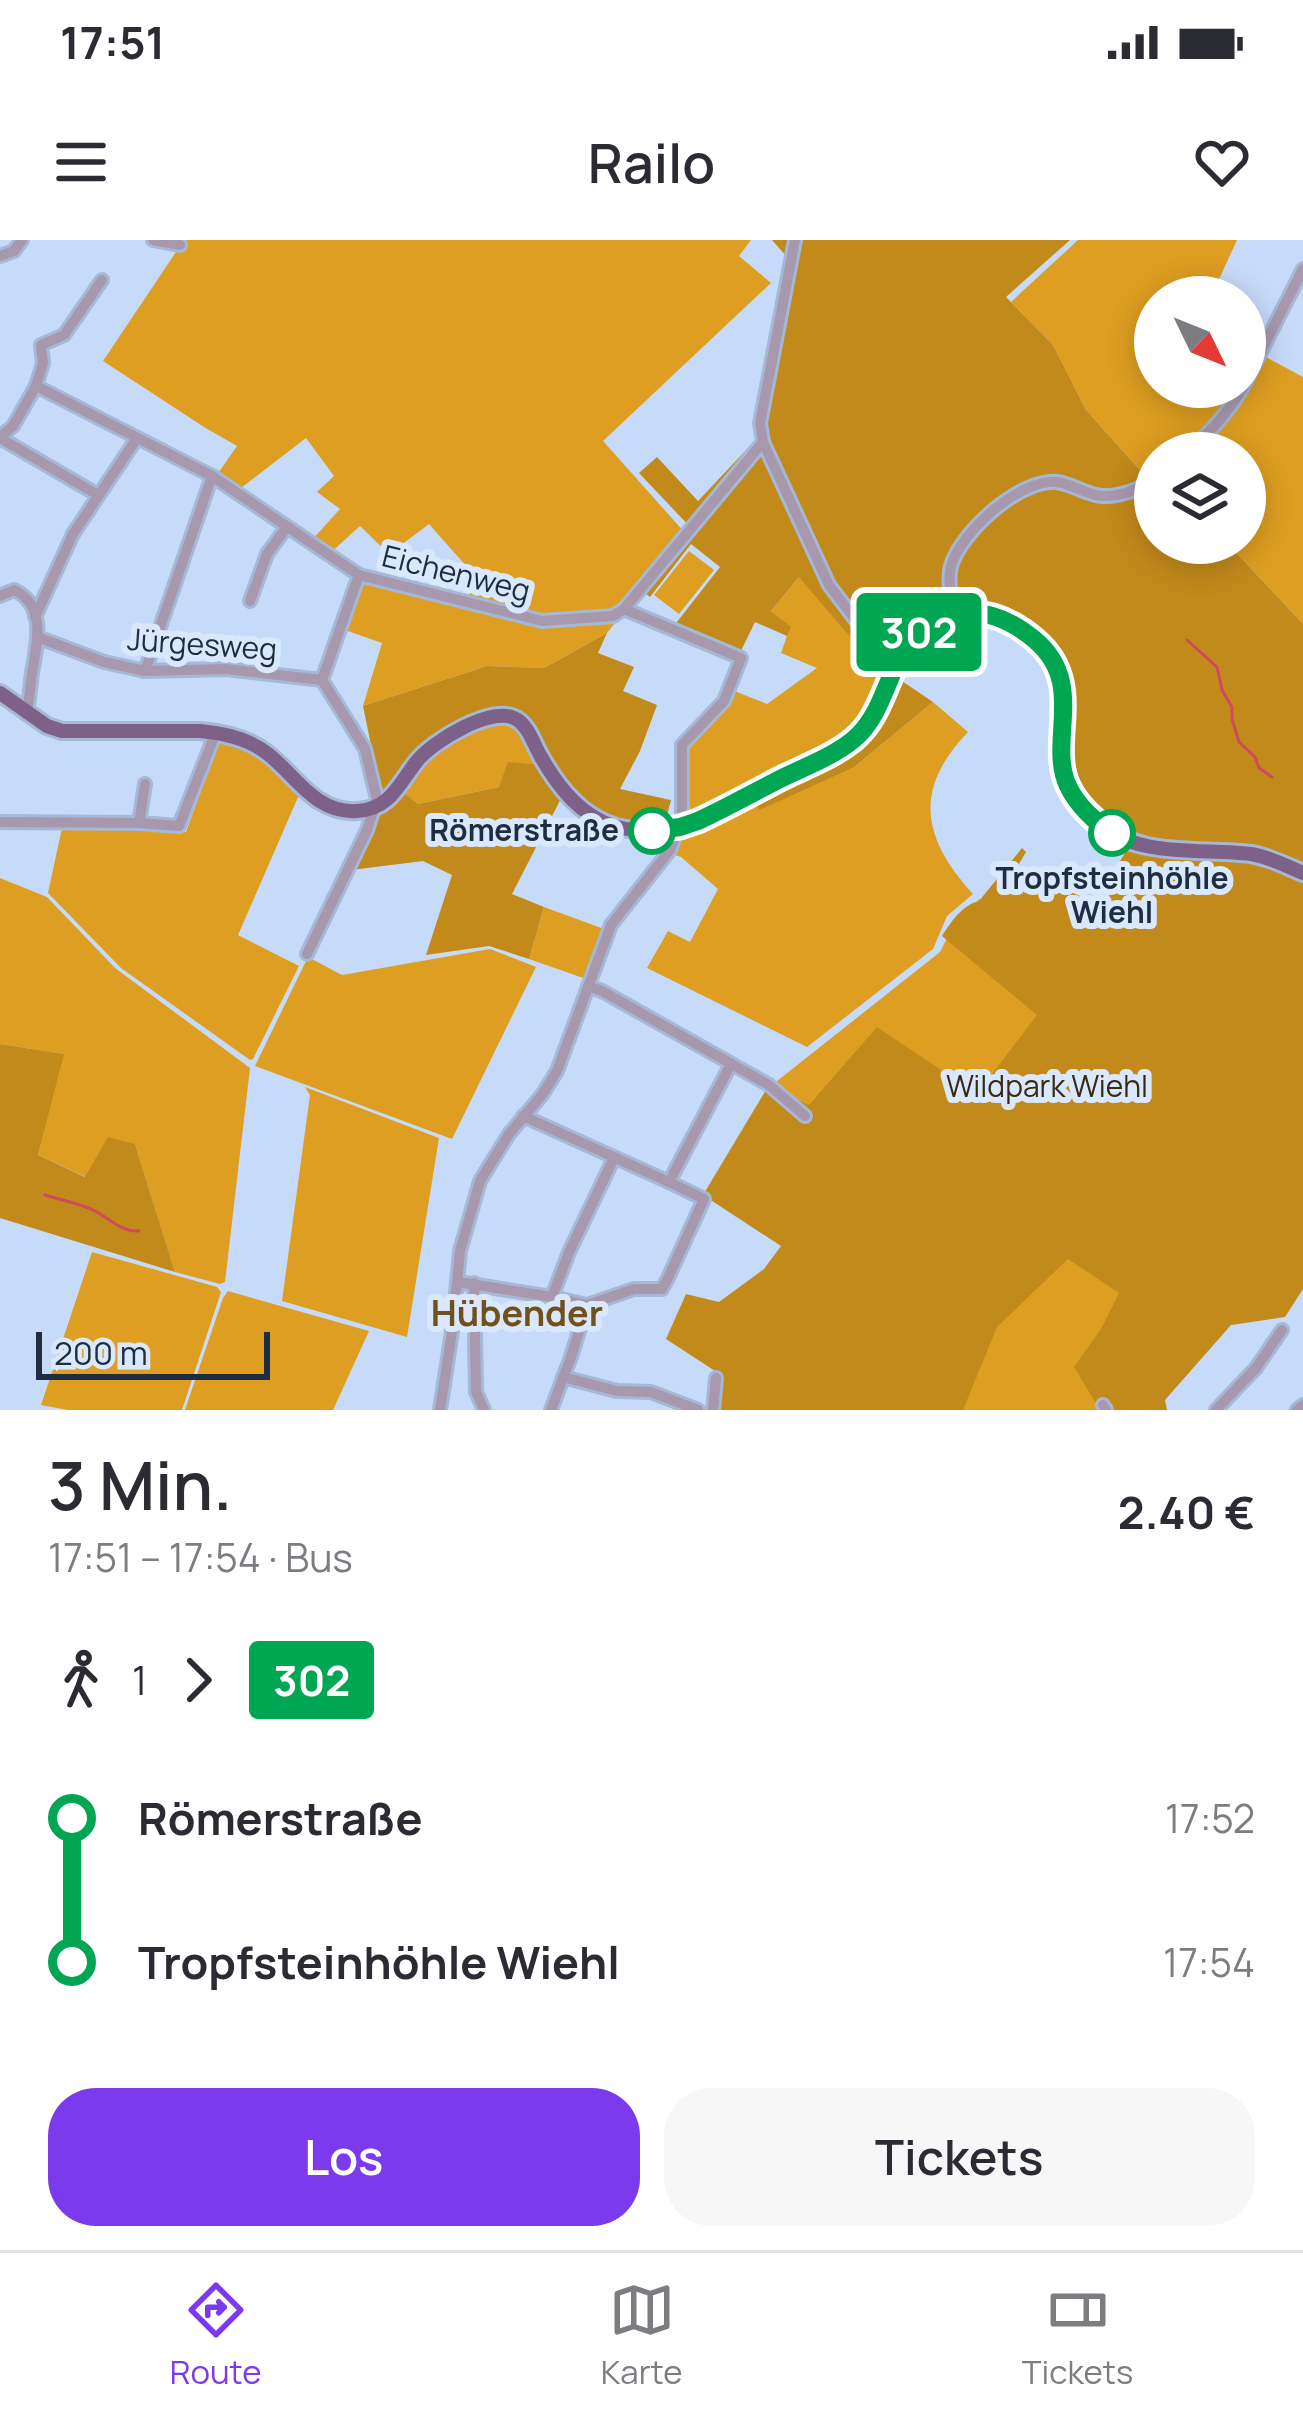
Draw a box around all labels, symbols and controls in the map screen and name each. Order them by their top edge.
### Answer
text: 17:51 [60,11,165,73]
text: Railo [588,125,715,199]
icon: menu [48,129,114,195]
icon: heart [1189,129,1255,195]
north arrow [1134,276,1266,408]
map controls [1134,276,1266,564]
button: layers [1134,432,1266,564]
street label: Eichenweg [378,534,535,611]
line badge: 302 [850,593,988,671]
text: 302 [880,603,958,661]
street label: Jürgesweg [126,618,278,669]
place label: Römerstraße [429,809,619,850]
marker: Römerstraße [630,809,674,853]
marker: Tropfsteinhöhle Wiehl [1090,811,1134,855]
place label: Tropfsteinhöhle Wiehl [996,857,1228,932]
park label: Wildpark Wiehl [946,1065,1148,1106]
district label: Hübender [431,1288,603,1337]
scale bar [36,1326,270,1379]
text: 200 m [54,1330,148,1375]
text: 3 Min. [48,1440,232,1530]
text: 2.40 € [1118,1481,1255,1543]
text: 17:51 – 17:54 · Bus [48,1530,353,1584]
icon: walk [48,1647,114,1713]
icon: forward [165,1647,231,1713]
text: 302 [273,1651,350,1709]
text: 1 [132,1653,147,1707]
text: Römerstraße [138,1787,423,1849]
text: 17:52 [1165,1791,1255,1845]
text: Tropfsteinhöhle Wiehl [138,1931,620,1993]
text: 17:54 [1163,1935,1255,1989]
button: Los [48,2088,640,2226]
button: Tickets [664,2088,1255,2226]
tab: Route [170,2277,261,2394]
tab: Karte [601,2277,682,2394]
tab: Tickets [1022,2277,1133,2394]

